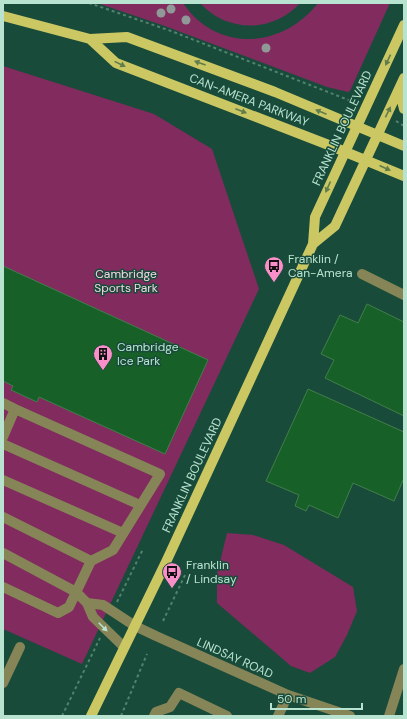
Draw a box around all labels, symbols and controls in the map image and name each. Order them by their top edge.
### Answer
one-way arrow [385,55,391,66]
one-way arrow [194,60,206,66]
one-way arrow [114,61,126,67]
street label: FRANKLIN BOULEVARD [308,68,376,188]
street label: CAN-AMERA PARKWAY [187,70,311,130]
one-way arrow [385,106,391,118]
one-way arrow [236,108,248,114]
one-way arrow [314,108,326,114]
one-way arrow [379,165,390,171]
one-way arrow [325,181,331,193]
place label: Franklin / Can-Amera [288,251,353,281]
bus stop icon: Franklin / Can-Amera [263,255,285,283]
park label: Cambridge Sports Park [94,266,158,296]
place label: Cambridge Ice Park [117,339,179,369]
building icon: Cambridge Ice Park [92,343,114,371]
street label: FRANKLIN BOULEVARD [158,415,226,535]
place label: Franklin / Lindsay [186,557,237,587]
bus stop icon: Franklin / Lindsay [161,561,183,589]
one-way arrow [98,622,108,632]
street label: LINDSAY ROAD [194,634,276,682]
scale bar [271,685,362,711]
text: 50 m [277,691,306,707]

